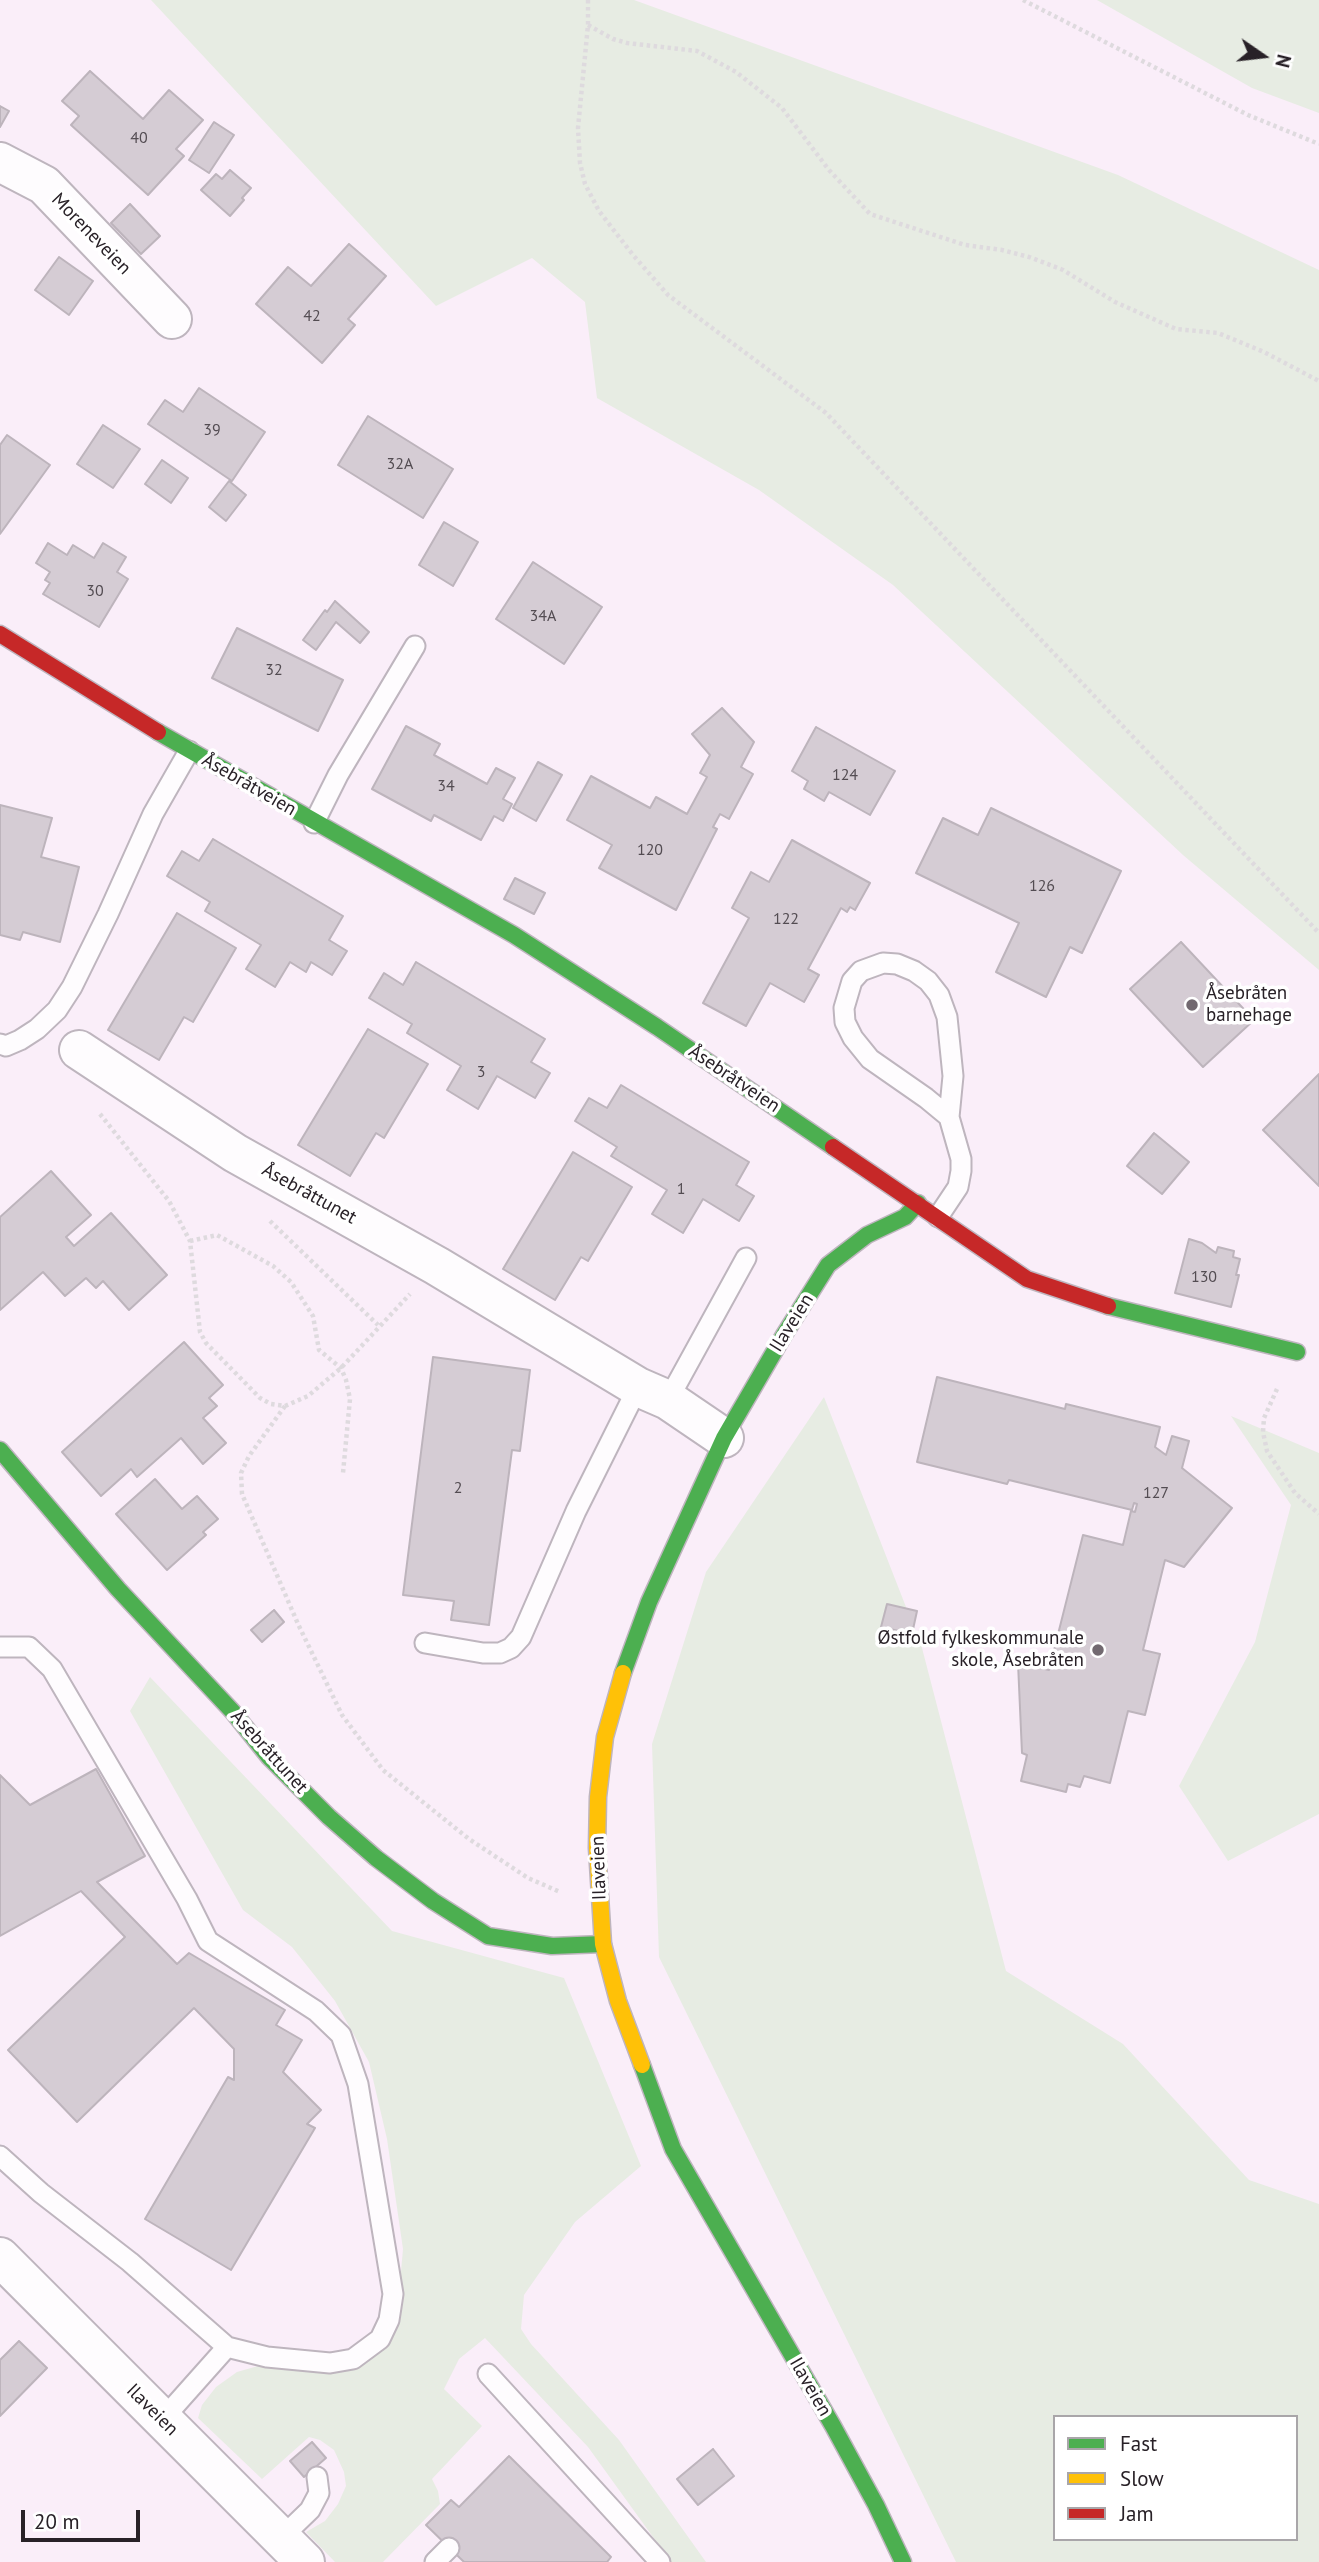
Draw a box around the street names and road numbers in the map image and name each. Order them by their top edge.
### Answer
street label: Moreneveien [46,188,136,280]
street label: Åsebråtveien [198,749,300,821]
street label: Åsebråtveien [684,1040,784,1118]
street label: Åsebråttunet [258,1159,360,1229]
street label: Ilaveien [765,1290,819,1356]
street label: Åsebråttunet [226,1706,312,1798]
street label: Ilaveien [586,1836,612,1900]
street label: Ilaveien [784,2353,836,2421]
street label: Ilaveien [121,2379,183,2441]

